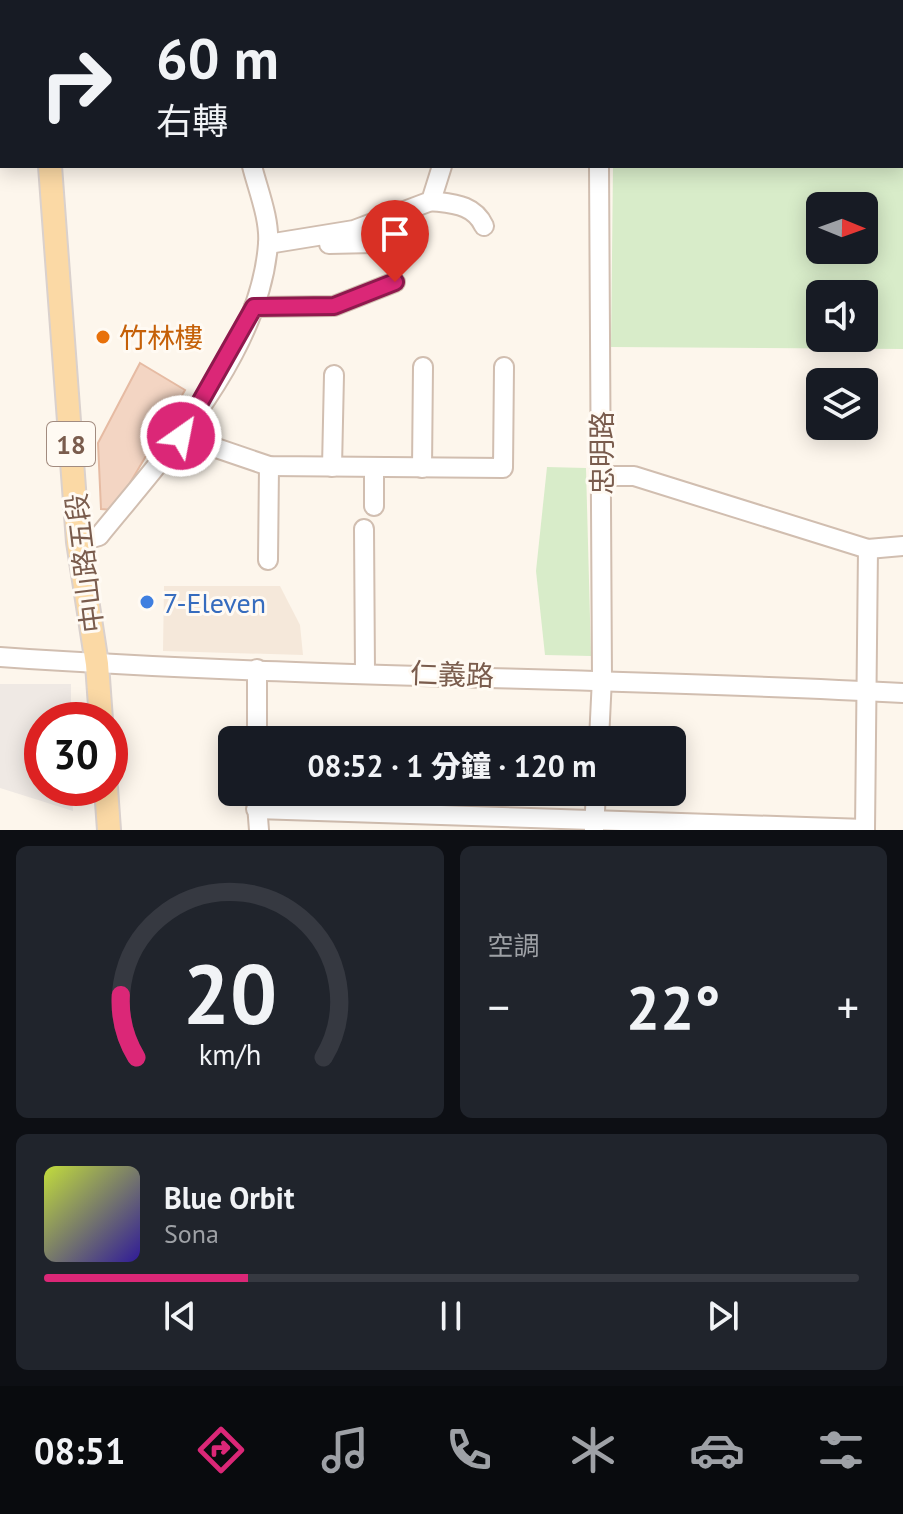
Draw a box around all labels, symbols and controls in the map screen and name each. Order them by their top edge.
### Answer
text: 60 m [156,22,279,94]
icon: right [24,32,128,136]
text: 右轉 [156,97,228,144]
north arrow [806,192,878,264]
map controls [806,192,878,440]
pin [361,200,429,282]
icon: arrive [373,212,417,256]
button: sound [806,280,878,352]
place label: 竹林樓 [119,319,203,356]
marker: 竹林樓 [94,328,112,346]
button: layers [806,368,878,440]
position arrow [139,394,223,478]
street label: 忠明路 [583,411,620,495]
road number: 18 [47,422,95,466]
street label: 中山路五段 [57,491,111,635]
place label: 7-Eleven [163,584,266,621]
marker: 7-Eleven [138,593,156,611]
street label: 仁義路 [409,654,495,694]
speed limit sign: 30 [24,702,128,806]
text: 08:52 · 1 分鐘 · 120 m [307,746,597,785]
text: 空調 [488,929,540,962]
text: 20 [183,939,277,1047]
text: 22° [626,968,720,1046]
text: − [488,978,510,1035]
text: + [837,978,859,1035]
text: km/h [198,1036,261,1073]
text: Blue Orbit [164,1178,294,1217]
text: Sona [164,1217,219,1250]
icon: previous [158,1294,202,1338]
icon: pause [429,1294,473,1338]
icon: next [701,1294,745,1338]
icon: directions [193,1422,249,1478]
icon: music [317,1422,373,1478]
icon: phone [441,1422,497,1478]
icon: climate [565,1422,621,1478]
icon: car [689,1422,745,1478]
icon: filters [813,1422,869,1478]
text: 08:51 [34,1427,125,1474]

